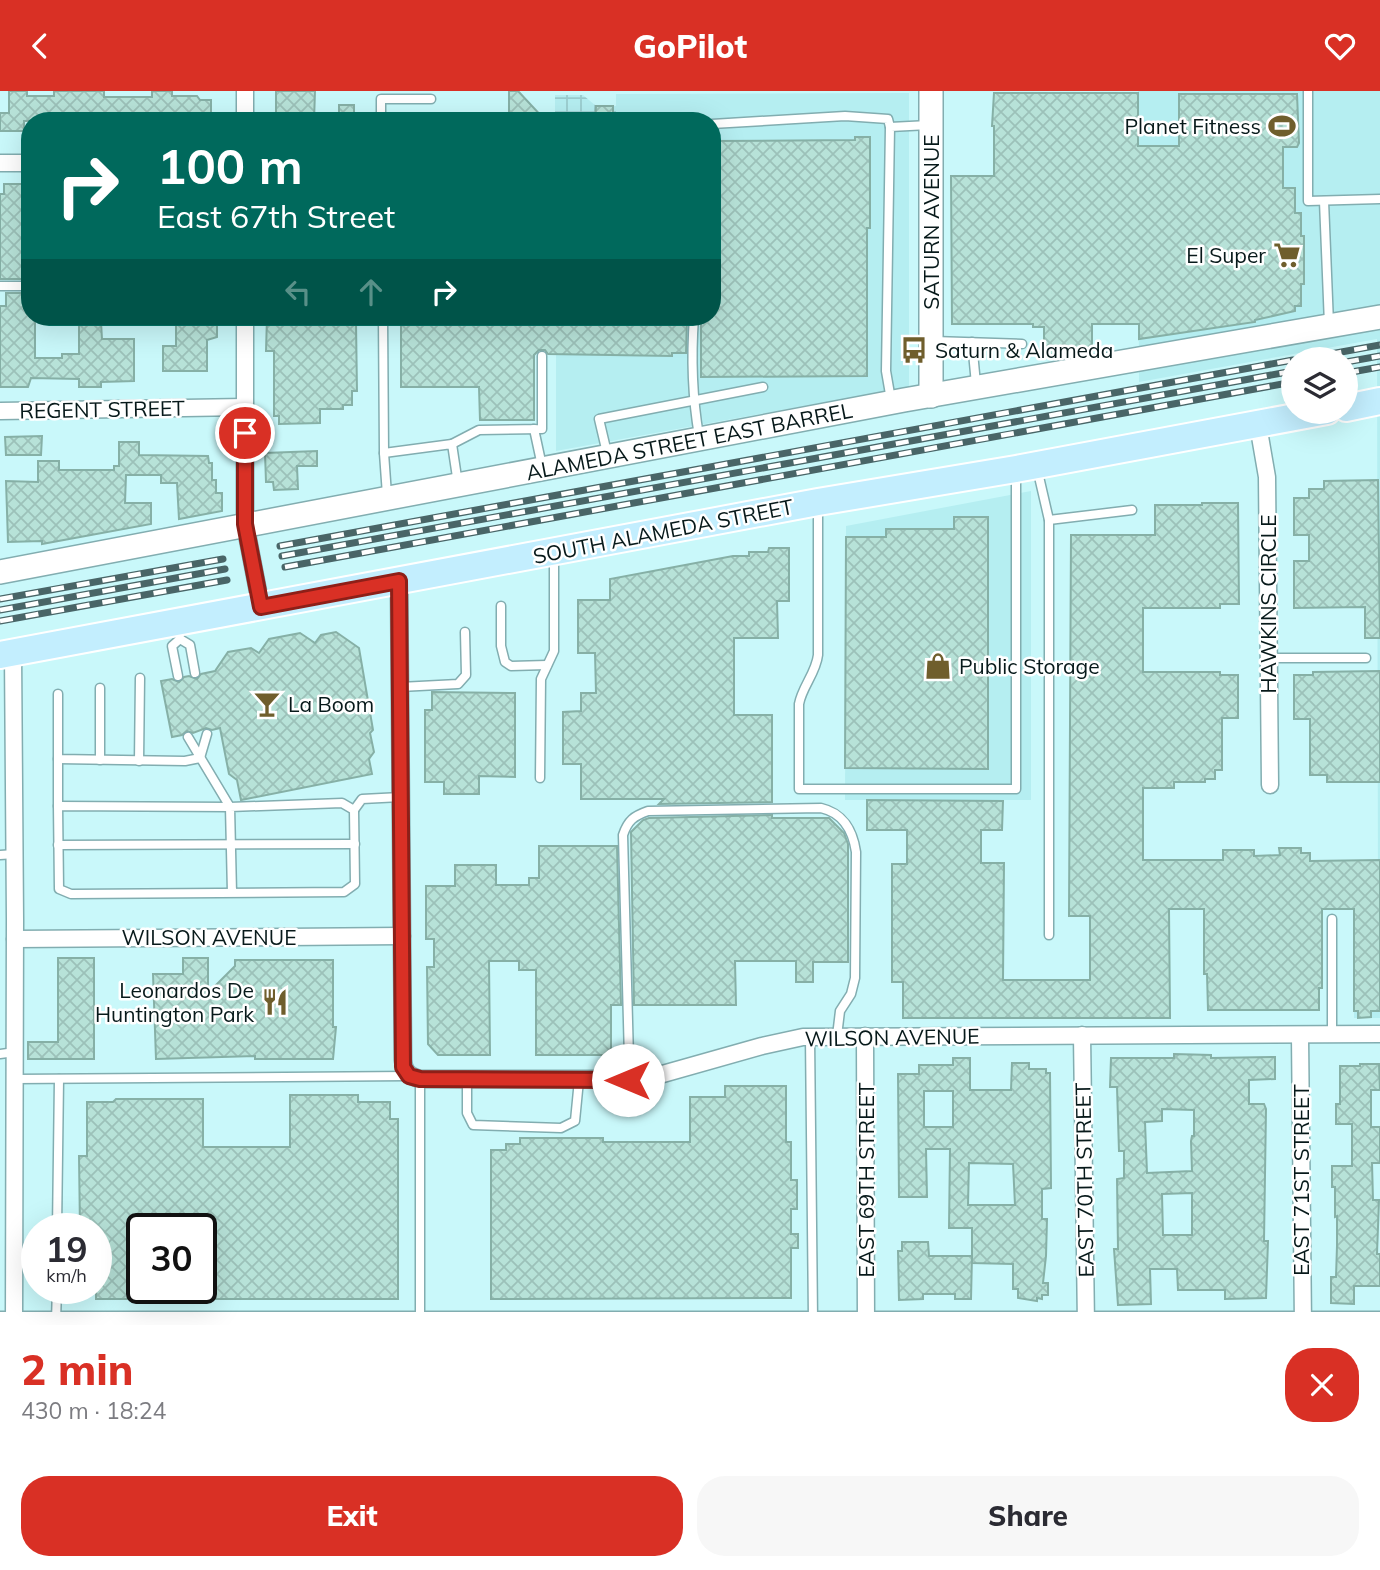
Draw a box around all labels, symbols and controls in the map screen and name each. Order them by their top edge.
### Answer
text: GoPilot [633,26,747,66]
icon: back [21,27,59,65]
icon: heart [1321,27,1359,65]
sports icon: Planet Fitness [1267,111,1297,141]
place label: Planet Fitness [1124,113,1261,139]
street label: SATURN AVENUE [918,134,944,310]
text: 100 m [157,135,303,196]
icon: right [42,140,133,231]
text: East 67th Street [157,196,395,236]
supermarket icon: El Super [1272,240,1302,270]
place label: El Super [1186,242,1266,268]
icon: left [279,273,317,311]
icon: ahead [352,273,390,311]
icon: right [425,273,463,311]
bus stop icon: Saturn & Alameda [899,335,929,365]
place label: Saturn & Alameda [935,337,1113,363]
map controls [1281,347,1358,424]
button: layers [1281,347,1358,424]
street label: REGENT STREET [19,395,185,423]
street label: ALAMEDA STREET EAST BARREL [524,396,855,485]
pin [215,403,275,463]
icon: arrive [226,414,264,452]
street label: SOUTH ALAMEDA STREET [531,493,796,569]
street label: HAWKINS CIRCLE [1255,514,1281,694]
shop icon: Public Storage [923,651,953,681]
place label: Public Storage [959,653,1100,679]
bar icon: La Boom [252,689,282,719]
place label: La Boom [288,691,374,717]
street label: WILSON AVENUE [122,924,297,950]
place label: Leonardos De Huntington Park [95,977,254,1027]
restaurant icon: Leonardos De Huntington Park [260,987,290,1017]
street label: WILSON AVENUE [804,1022,980,1052]
position arrow [591,1043,665,1117]
street label: EAST 69TH STREET [853,1082,879,1277]
street label: EAST 70TH STREET [1069,1082,1099,1278]
street label: EAST 71ST STREET [1288,1084,1314,1276]
speed limit sign: 30 [126,1213,217,1304]
text: 19 [45,1227,88,1271]
text: km/h [46,1264,87,1287]
text: 2 min [21,1343,134,1396]
button: close [1285,1348,1359,1422]
text: 430 m · 18:24 [21,1396,166,1425]
button: Exit [21,1476,683,1556]
button: Share [697,1476,1359,1556]

